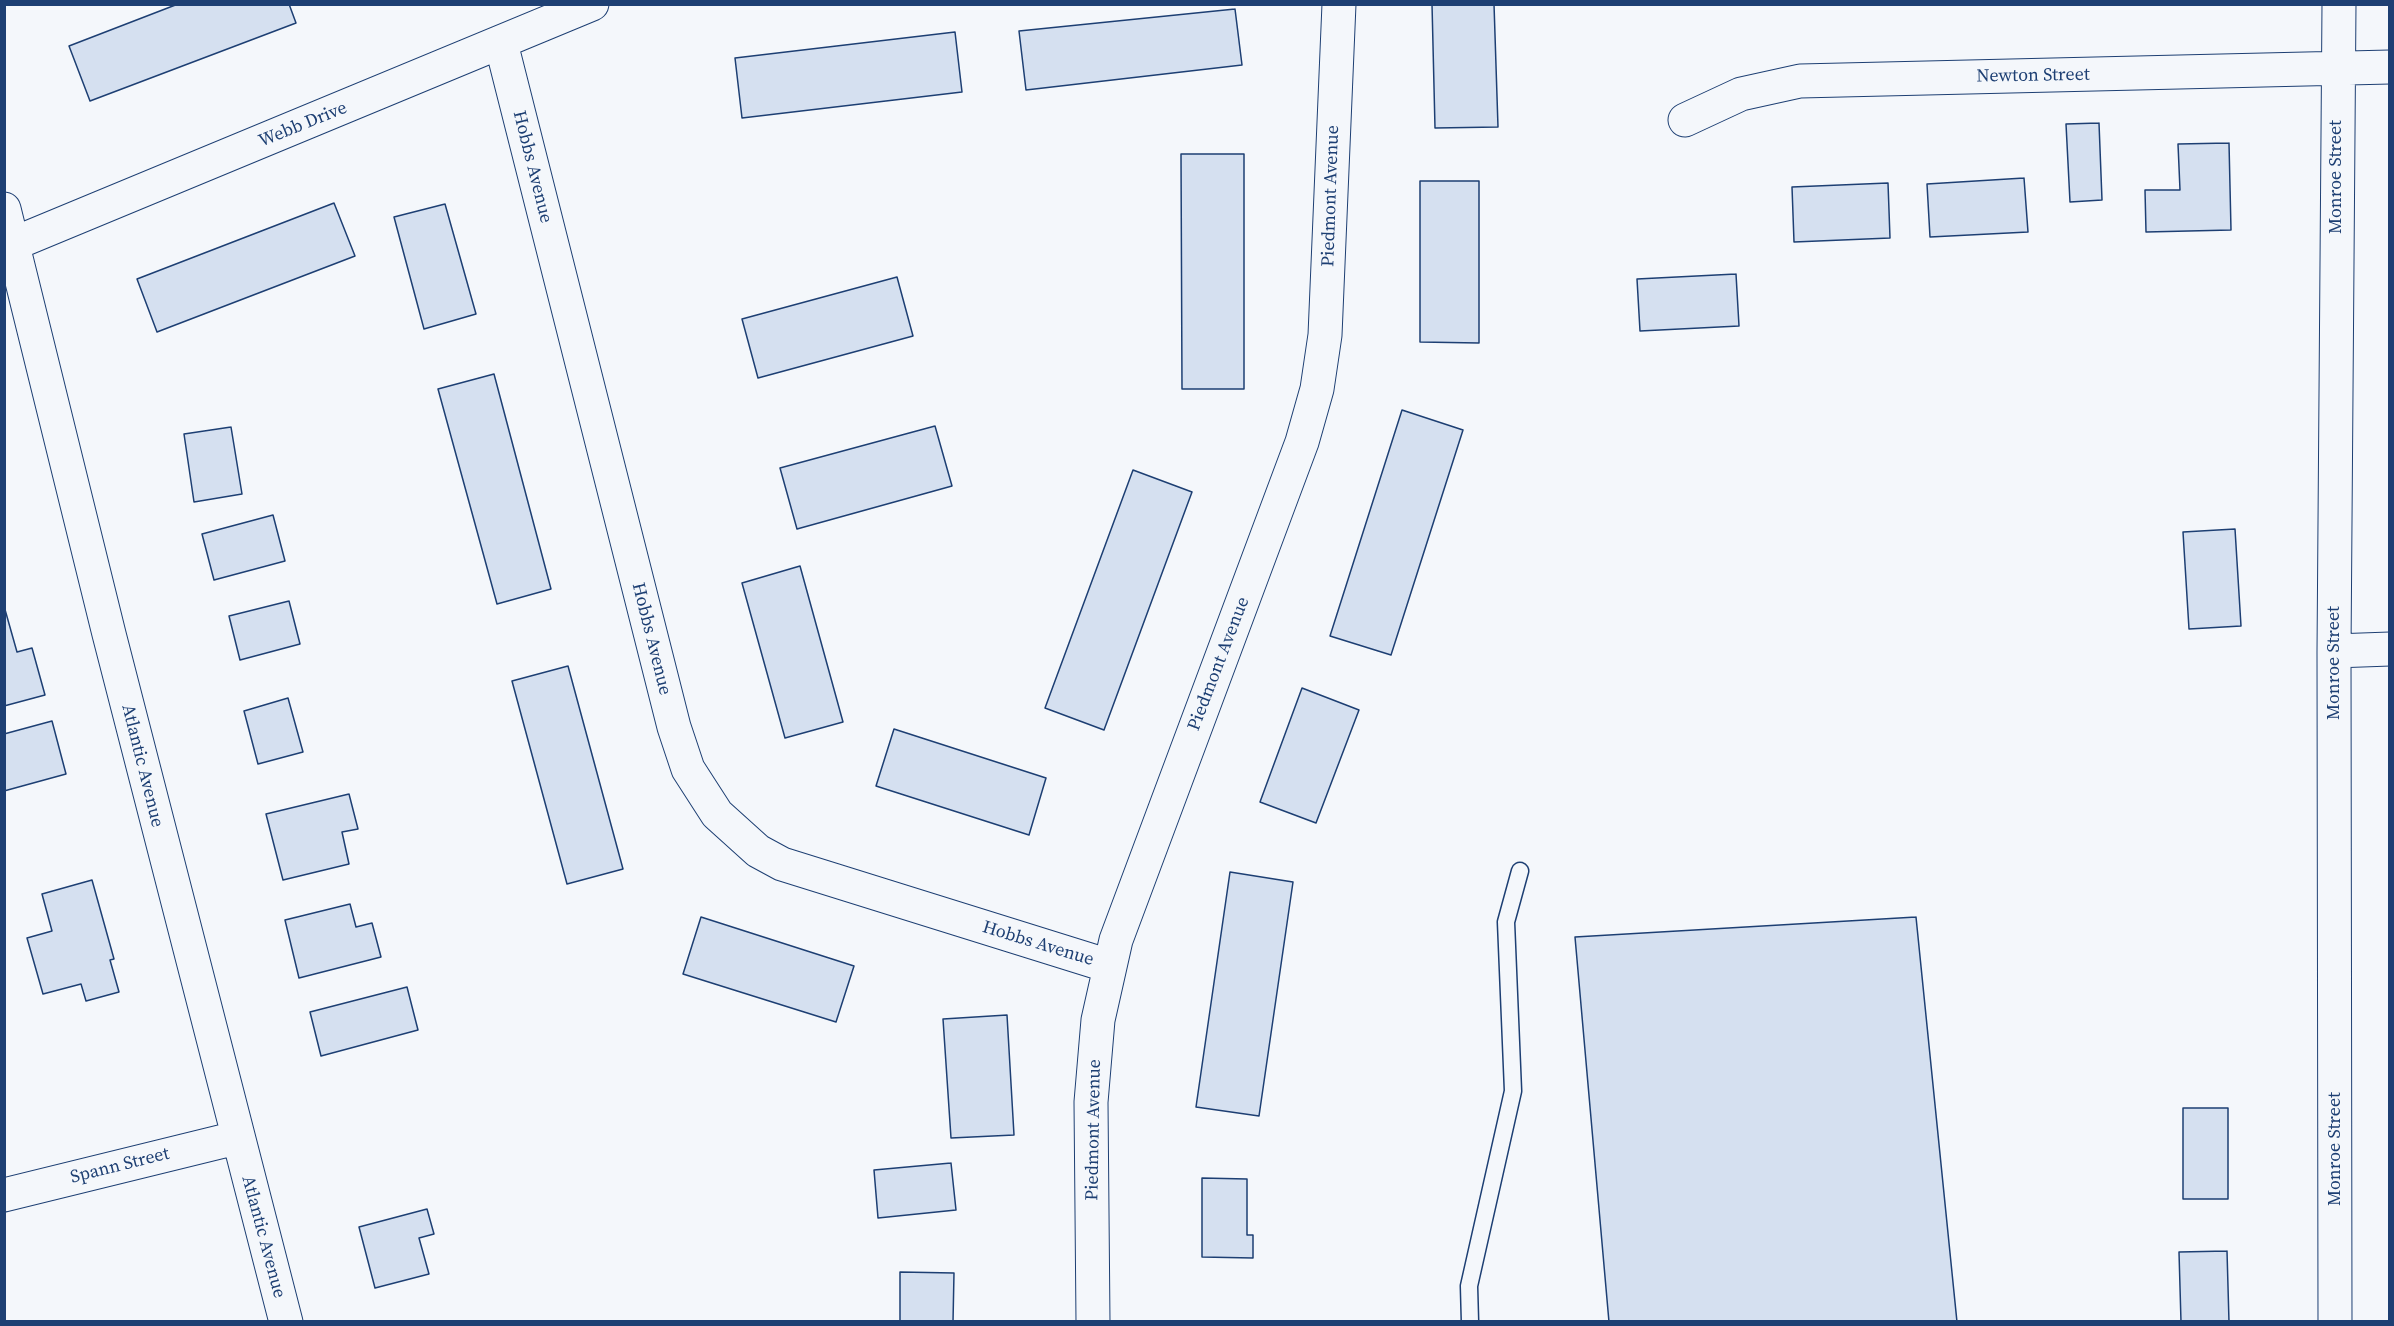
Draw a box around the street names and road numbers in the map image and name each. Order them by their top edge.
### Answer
street label: Newton Street [1976,64,2090,88]
street label: Webb Drive [256,98,350,152]
street label: Hobbs Avenue [508,108,556,226]
street label: Monroe Street [2325,120,2347,234]
street label: Piedmont Avenue [1318,125,1344,267]
street label: Hobbs Avenue [627,580,675,698]
street label: Piedmont Avenue [1184,594,1254,734]
street label: Monroe Street [2323,606,2345,720]
street label: Atlantic Avenue [116,702,168,830]
street label: Hobbs Avenue [980,917,1096,971]
street label: Piedmont Avenue [1082,1059,1106,1201]
street label: Monroe Street [2324,1092,2346,1206]
street label: Spann Street [68,1143,172,1189]
street label: Atlantic Avenue [236,1173,290,1301]

